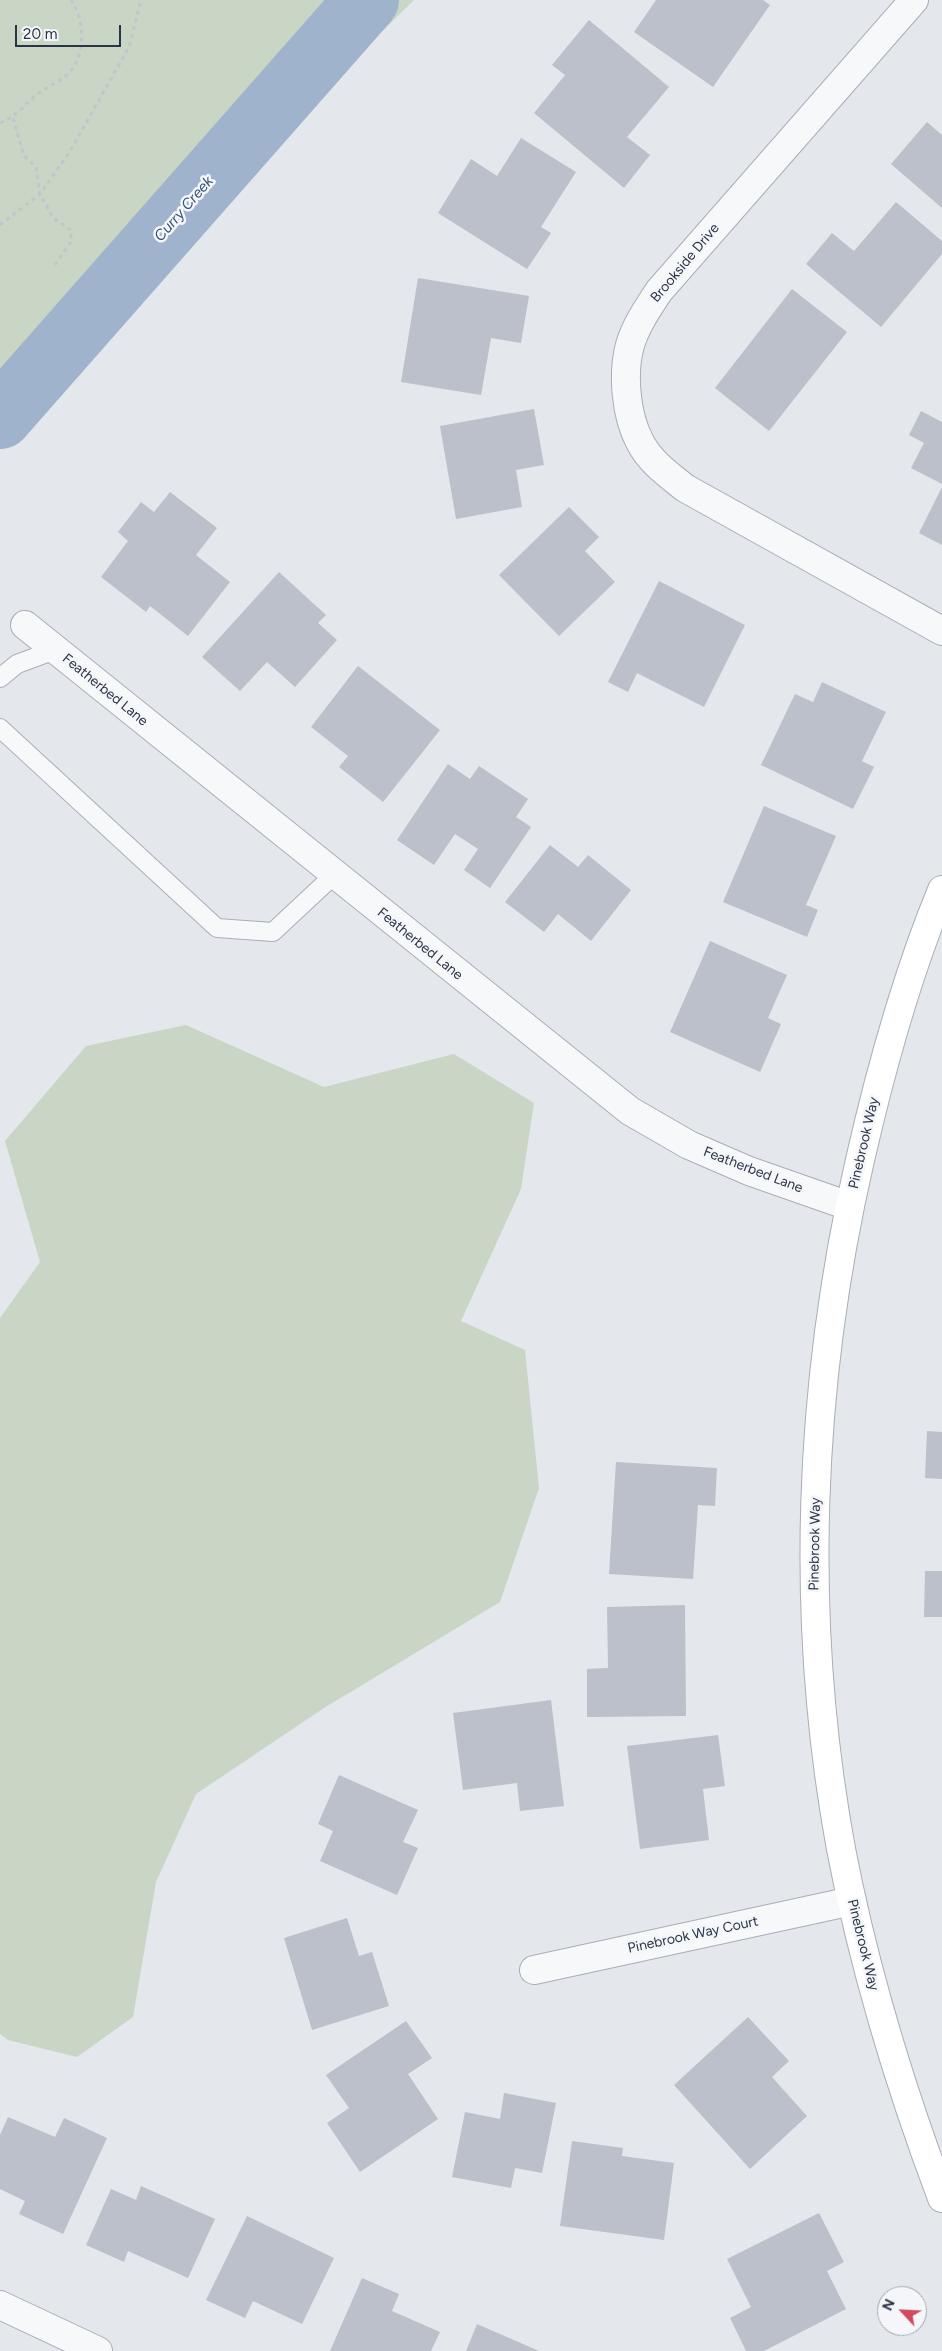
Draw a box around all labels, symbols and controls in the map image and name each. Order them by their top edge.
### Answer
scale bar [18,15,124,47]
text: 20 m [23,25,57,43]
water label: Curry Creek [151,173,217,245]
street label: Brookside Drive [647,220,723,306]
street label: Featherbed Lane [59,650,151,730]
street label: Featherbed Lane [374,904,466,984]
street label: Pinebrook Way [845,1096,883,1190]
street label: Featherbed Lane [701,1143,805,1197]
street label: Pinebrook Way [806,1497,824,1591]
street label: Pinebrook Way [844,1898,882,1992]
street label: Pinebrook Way Court [626,1913,760,1957]
north arrow [877,2286,927,2336]
text: N [879,2296,899,2313]

